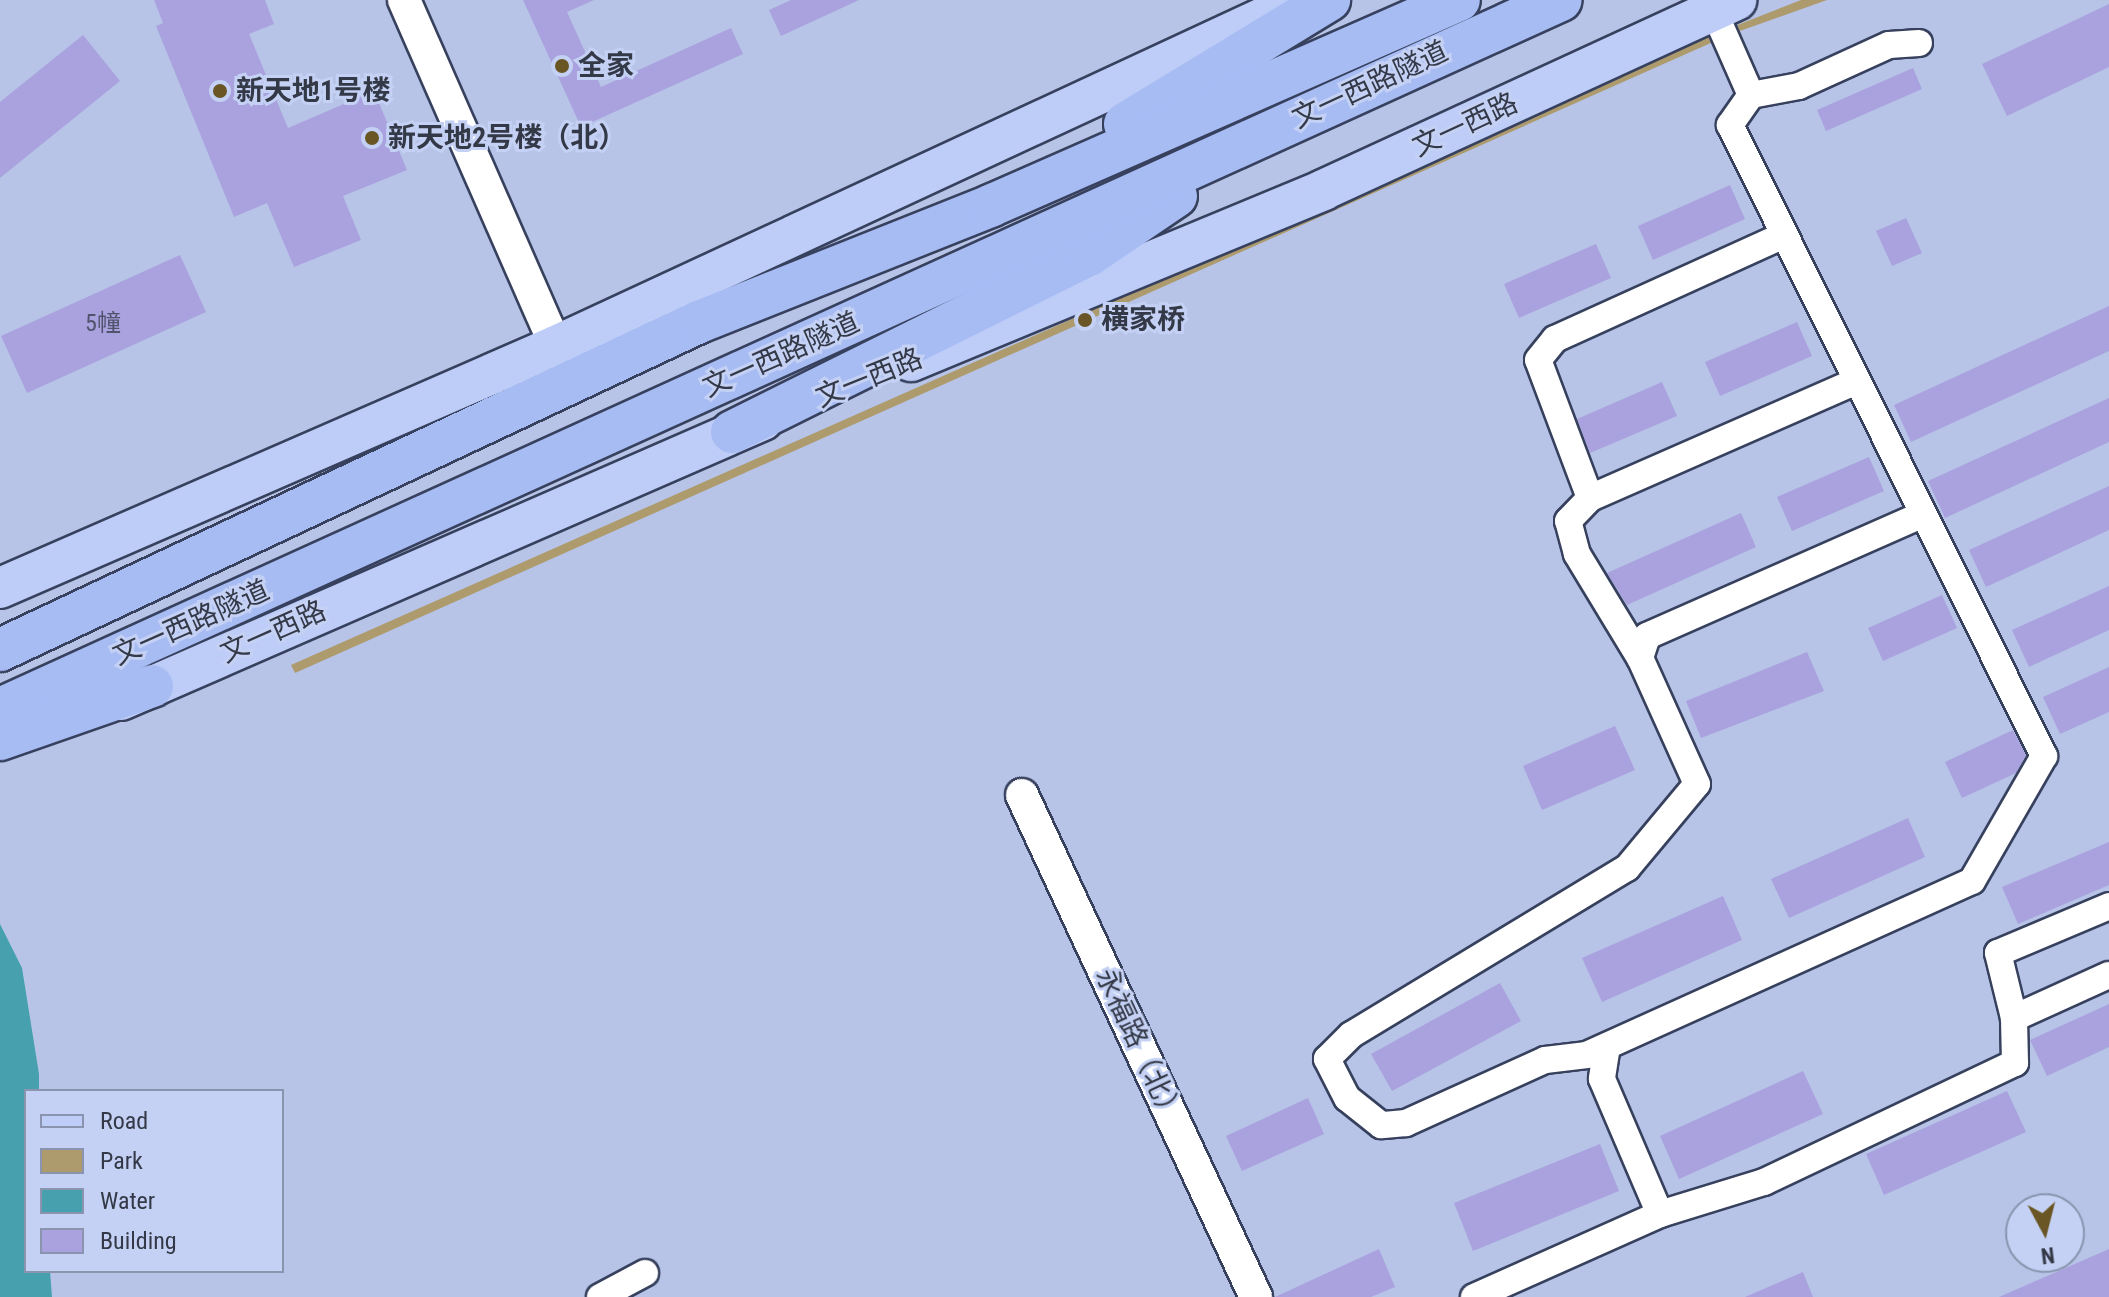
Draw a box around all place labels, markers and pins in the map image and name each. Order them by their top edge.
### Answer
place label: 全家 [578,49,634,83]
marker: 全家 [553,57,571,75]
place label: 新天地1号楼 [236,74,390,108]
marker: 新天地1号楼 [211,82,229,100]
place label: 新天地2号楼（北） [388,121,626,155]
marker: 新天地2号楼（北） [363,129,381,147]
place label: 横家桥 [1101,303,1185,337]
marker: 横家桥 [1076,311,1094,329]

